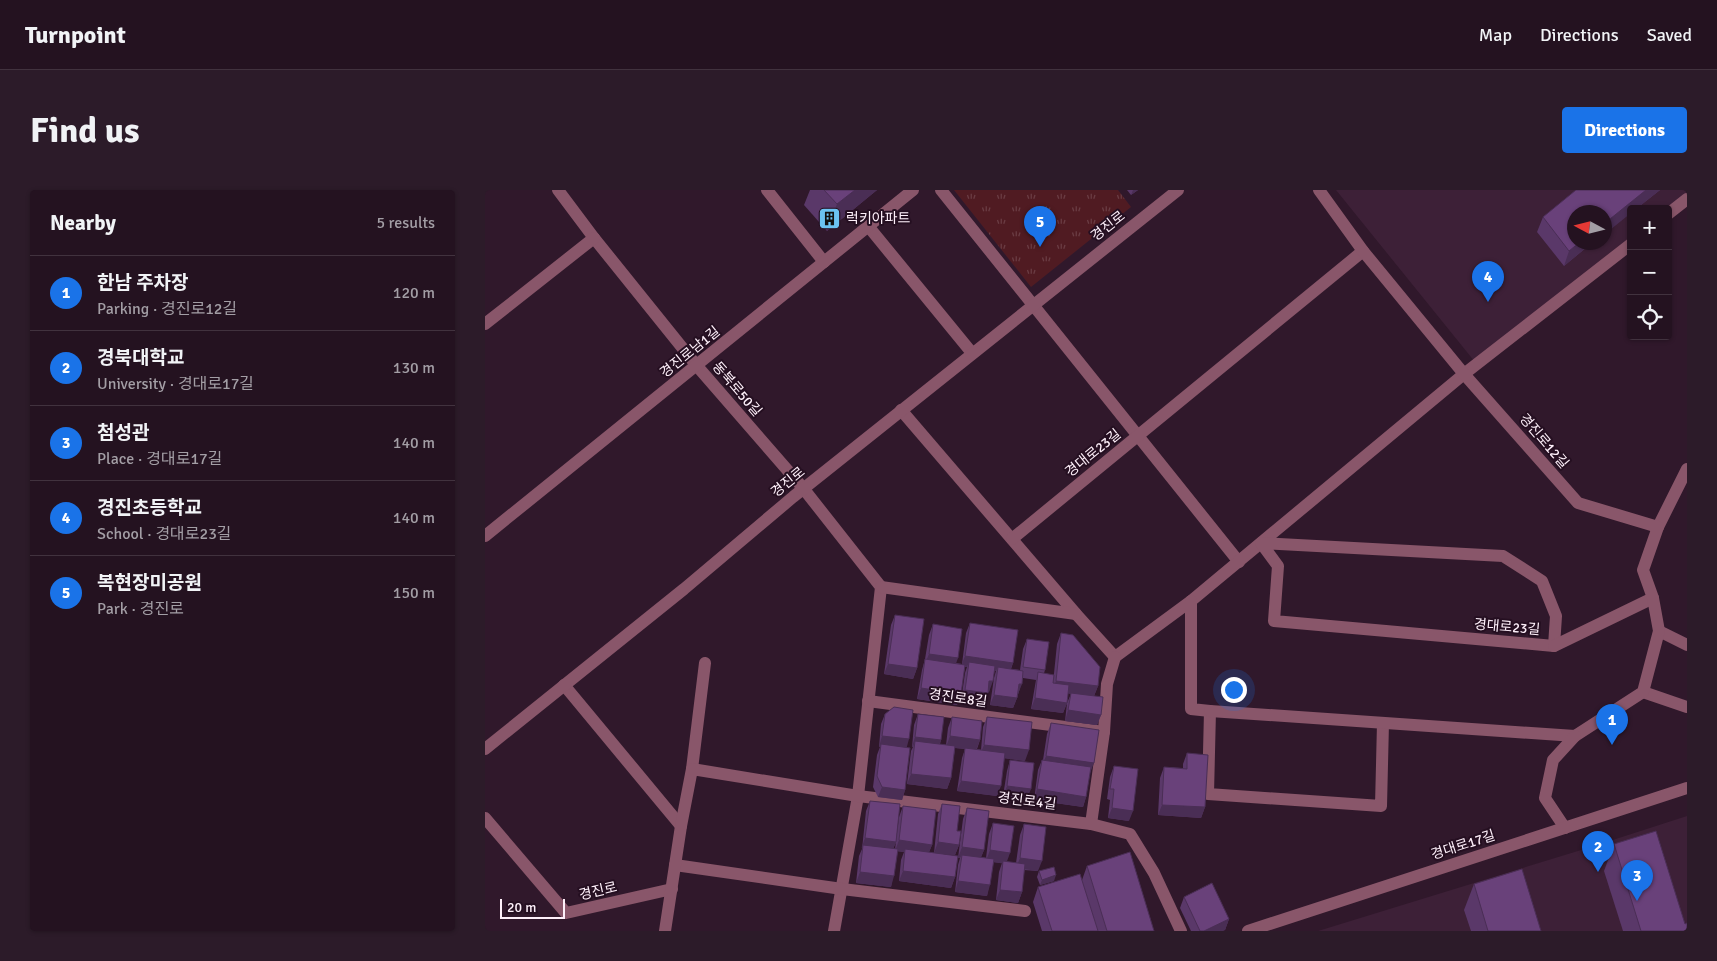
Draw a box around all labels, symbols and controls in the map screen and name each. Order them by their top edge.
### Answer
text: Turnpoint [25,20,126,50]
text: Map [1479,24,1512,46]
text: Directions [1540,24,1619,46]
text: Saved [1647,24,1692,46]
button: Directions [1562,107,1687,153]
text: Find us [30,109,140,152]
north arrow [1567,205,1612,250]
map controls [1627,205,1672,340]
button: + [1627,205,1672,250]
building icon: 럭키아파트 [818,206,842,230]
pin: 5 [1024,206,1056,247]
street label: 경진로 [1088,207,1129,245]
text: Nearby [50,210,116,236]
place label: 럭키아파트 [846,210,911,227]
text: 5 results [376,213,435,233]
button: − [1627,250,1672,295]
pin: 4 [1472,261,1504,302]
text: 한남 주차장 [97,271,189,295]
text: 1 [62,283,70,303]
text: 120 m [393,283,435,303]
button: locate [1627,295,1672,340]
text: Parking · 경진로12길 [97,299,237,319]
street label: 경진로남1길 [657,323,723,381]
text: 경북대학교 [97,346,184,370]
text: 2 [62,358,70,378]
text: 130 m [393,358,435,378]
street label: 동북로50길 [709,358,765,420]
text: University · 경대로17길 [97,374,254,394]
street label: 경진로12길 [1516,410,1572,472]
text: 첨성관 [97,421,149,445]
street label: 경대로23길 [1062,425,1124,481]
text: 3 [62,433,70,453]
text: 140 m [393,433,435,453]
text: Place · 경대로17길 [97,449,222,469]
street label: 경진로 [768,463,808,501]
text: 경진초등학교 [97,496,202,520]
text: 4 [62,508,70,528]
text: 140 m [393,508,435,528]
text: School · 경대로23길 [97,524,232,544]
text: 복현장미공원 [97,571,202,595]
text: 5 [62,583,70,603]
text: 150 m [393,583,435,603]
text: Park · 경진로 [97,599,184,619]
street label: 경대로23길 [1473,616,1541,638]
your location [1221,677,1247,703]
street label: 경진로8길 [928,685,988,711]
pin: 1 [1596,704,1628,745]
street label: 경진로4길 [997,789,1057,813]
street label: 경대로17길 [1429,827,1497,863]
pin: 2 [1582,831,1614,872]
pin: 3 [1621,860,1653,901]
street label: 경진로 [577,878,619,904]
scale bar [500,896,565,919]
text: 20 m [507,899,536,916]

